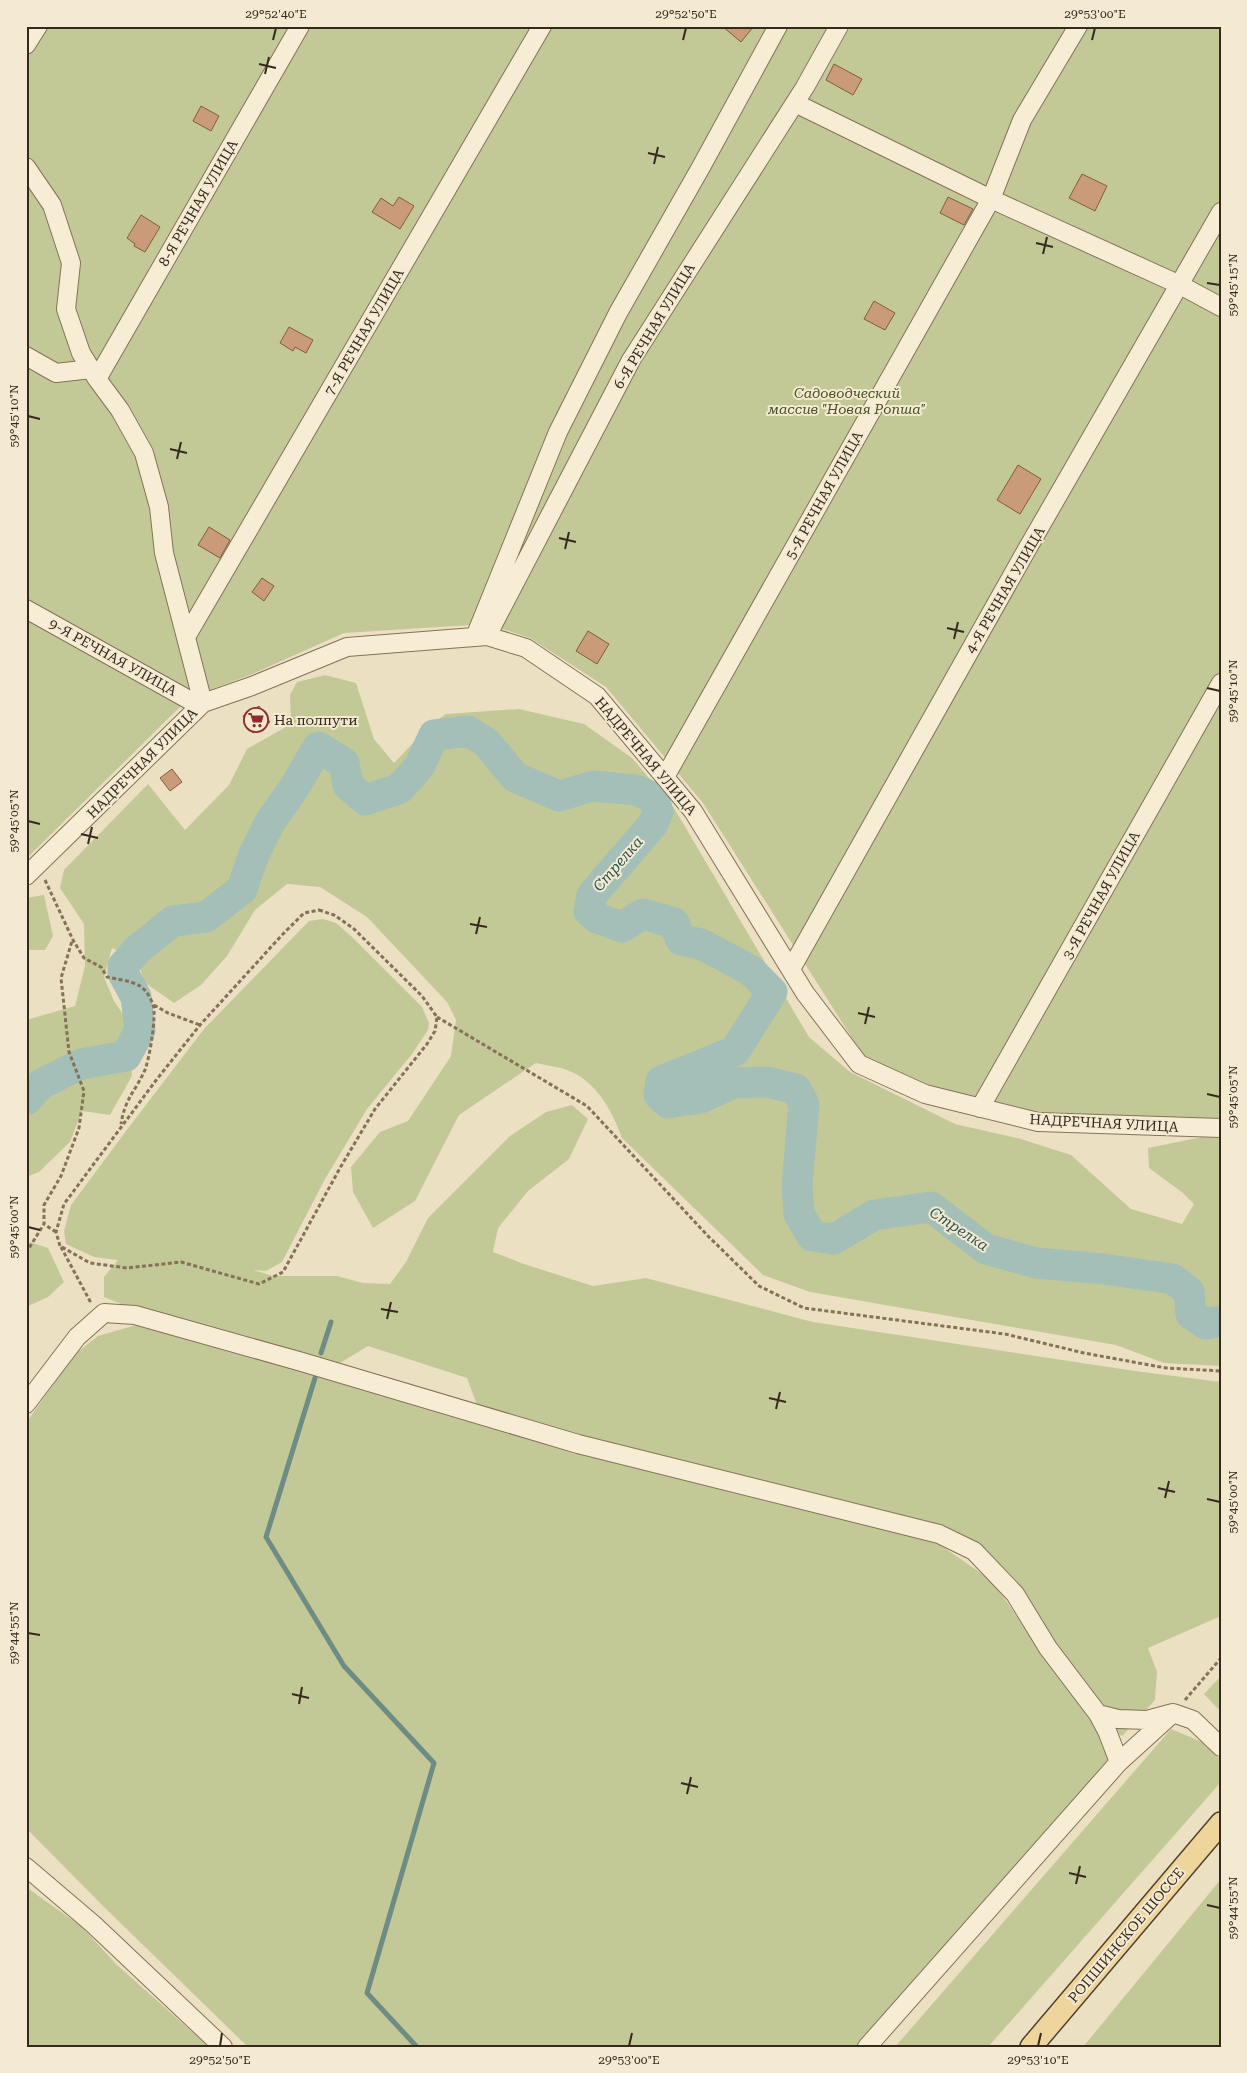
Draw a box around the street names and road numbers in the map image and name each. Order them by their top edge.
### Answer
street label: 8-Я РЕЧНАЯ УЛИЦА [155,137,241,269]
street label: 6-Я РЕЧНАЯ УЛИЦА [610,260,698,392]
street label: 7-Я РЕЧНАЯ УЛИЦА [321,266,407,398]
street label: 5-Я РЕЧНАЯ УЛИЦА [782,428,866,562]
street label: 4-Я РЕЧНАЯ УЛИЦА [962,524,1048,656]
street label: 9-Я РЕЧНАЯ УЛИЦА [46,615,180,699]
street label: НАДРЕЧНАЯ УЛИЦА [592,694,700,818]
street label: НАДРЕЧНАЯ УЛИЦА [84,704,201,821]
street label: 3-Я РЕЧНАЯ УЛИЦА [1059,828,1143,962]
street label: НАДРЕЧНАЯ УЛИЦА [1029,1111,1179,1135]
street label: РОПШИНСКОЕ ШОССЕ [1065,1864,1187,2006]

